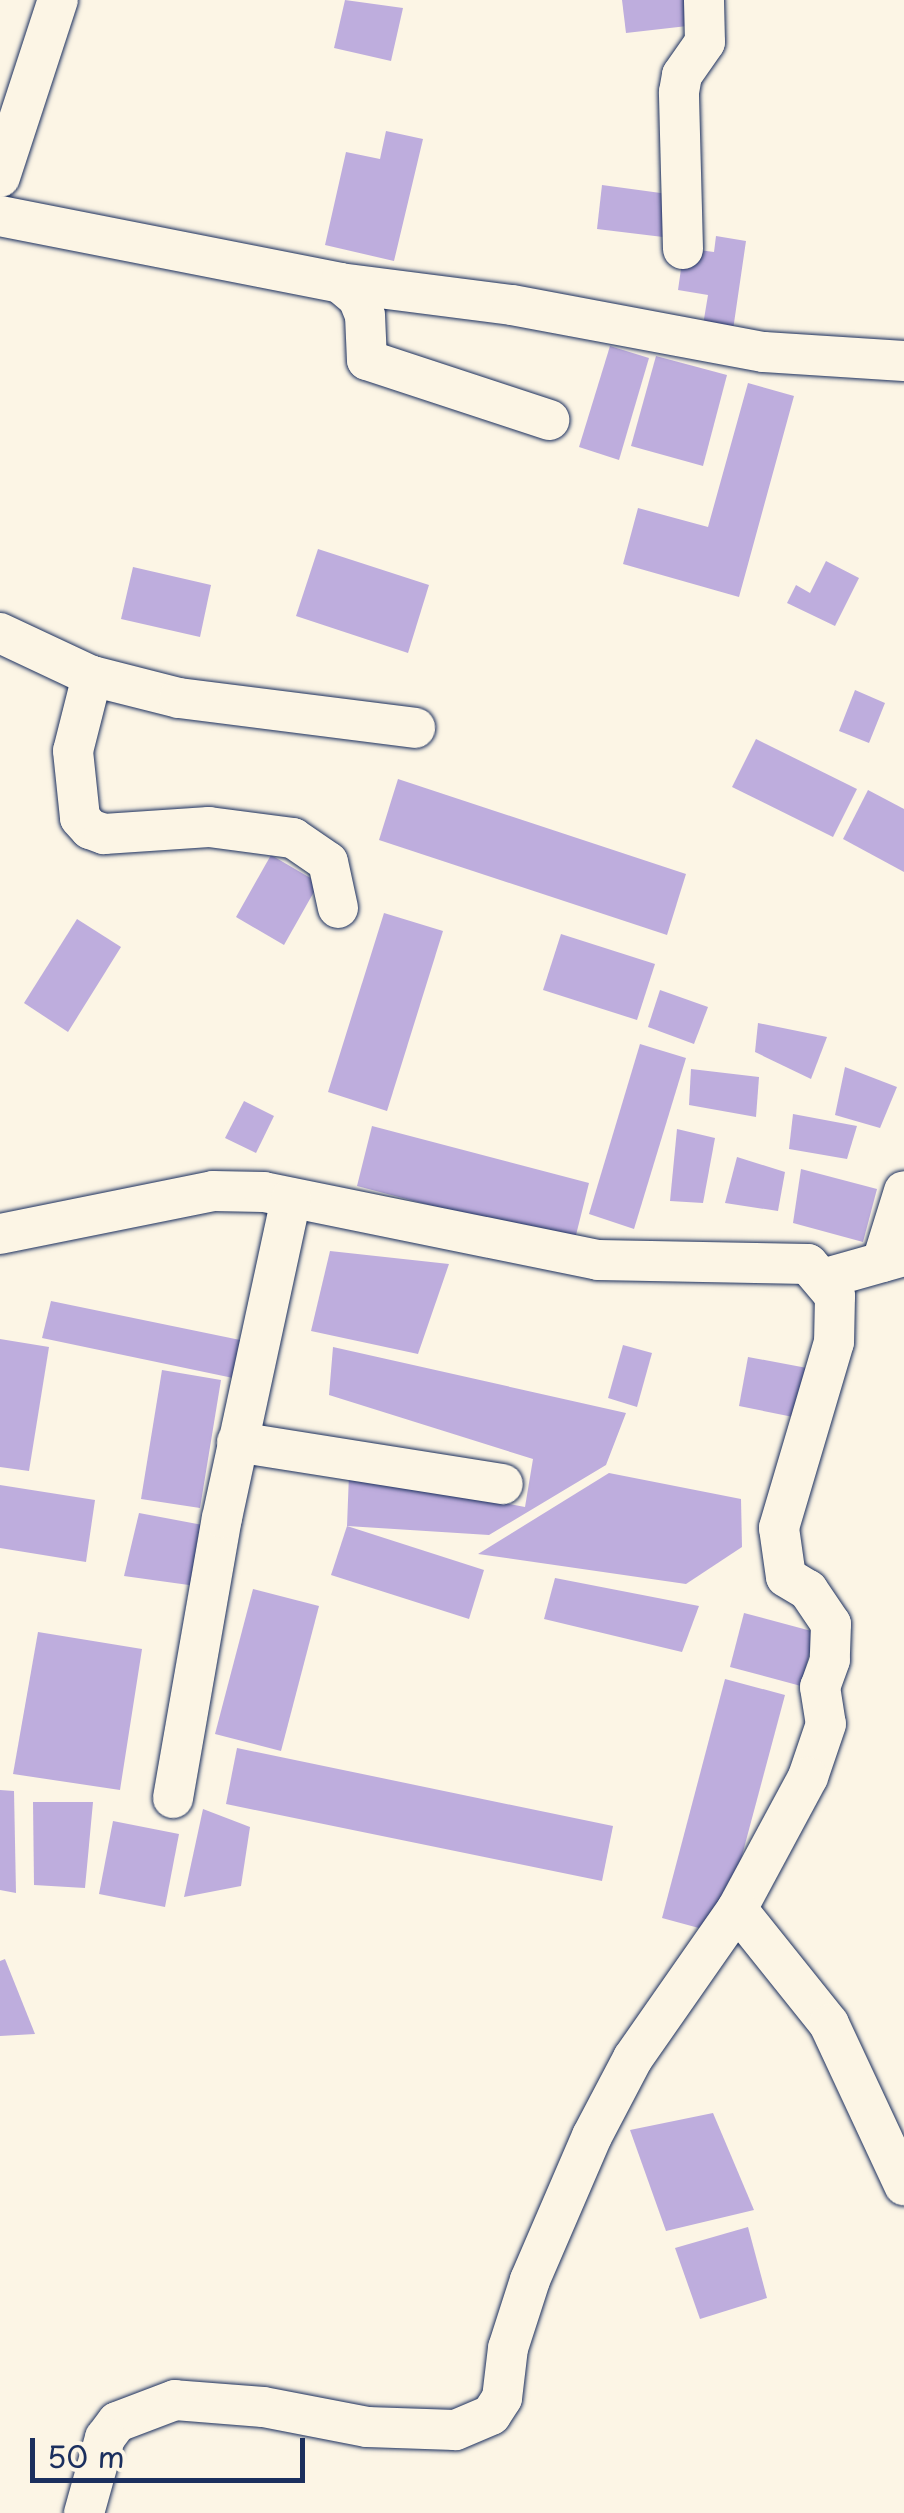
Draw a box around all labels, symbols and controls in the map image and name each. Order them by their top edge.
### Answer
scale bar [35,2418,310,2480]
text: 50 m [47,2433,125,2478]

